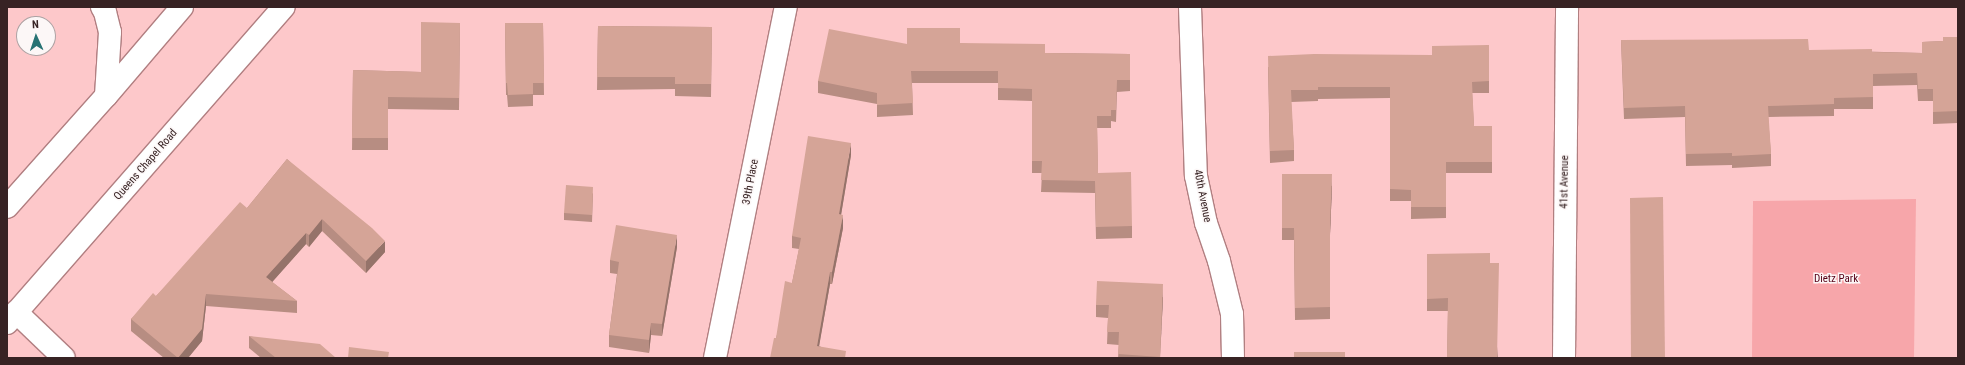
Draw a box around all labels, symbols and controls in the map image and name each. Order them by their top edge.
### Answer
north arrow [16,16,56,56]
text: N [32,18,39,31]
street label: Queens Chapel Road [112,127,180,203]
street label: 41st Avenue [1558,155,1572,209]
street label: 39th Place [740,158,762,206]
street label: 40th Avenue [1190,168,1214,224]
park label: Dietz Park [1814,272,1858,286]

